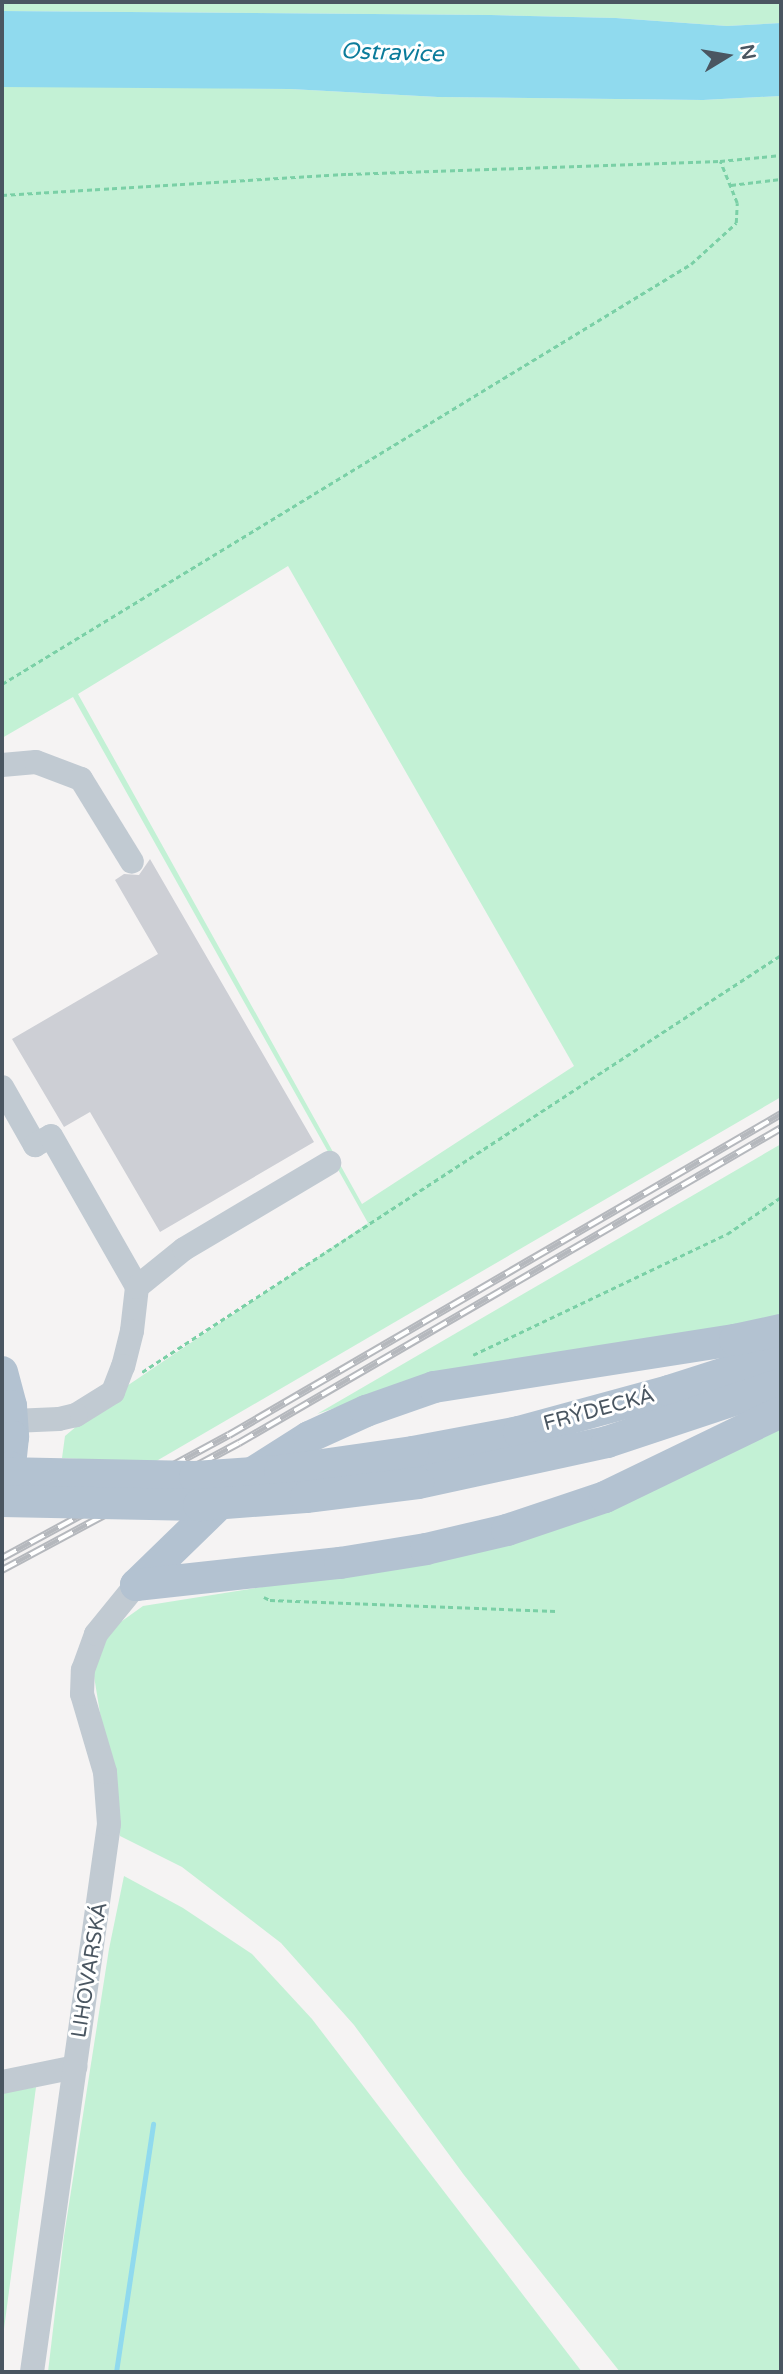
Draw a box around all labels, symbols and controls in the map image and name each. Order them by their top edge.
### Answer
north arrow [692,21,762,91]
water label: Ostravice [340,37,444,69]
text: N [735,42,760,62]
street label: FRÝDECKÁ [541,1383,657,1437]
street label: LIHOVARSKÁ [67,1900,113,2040]

